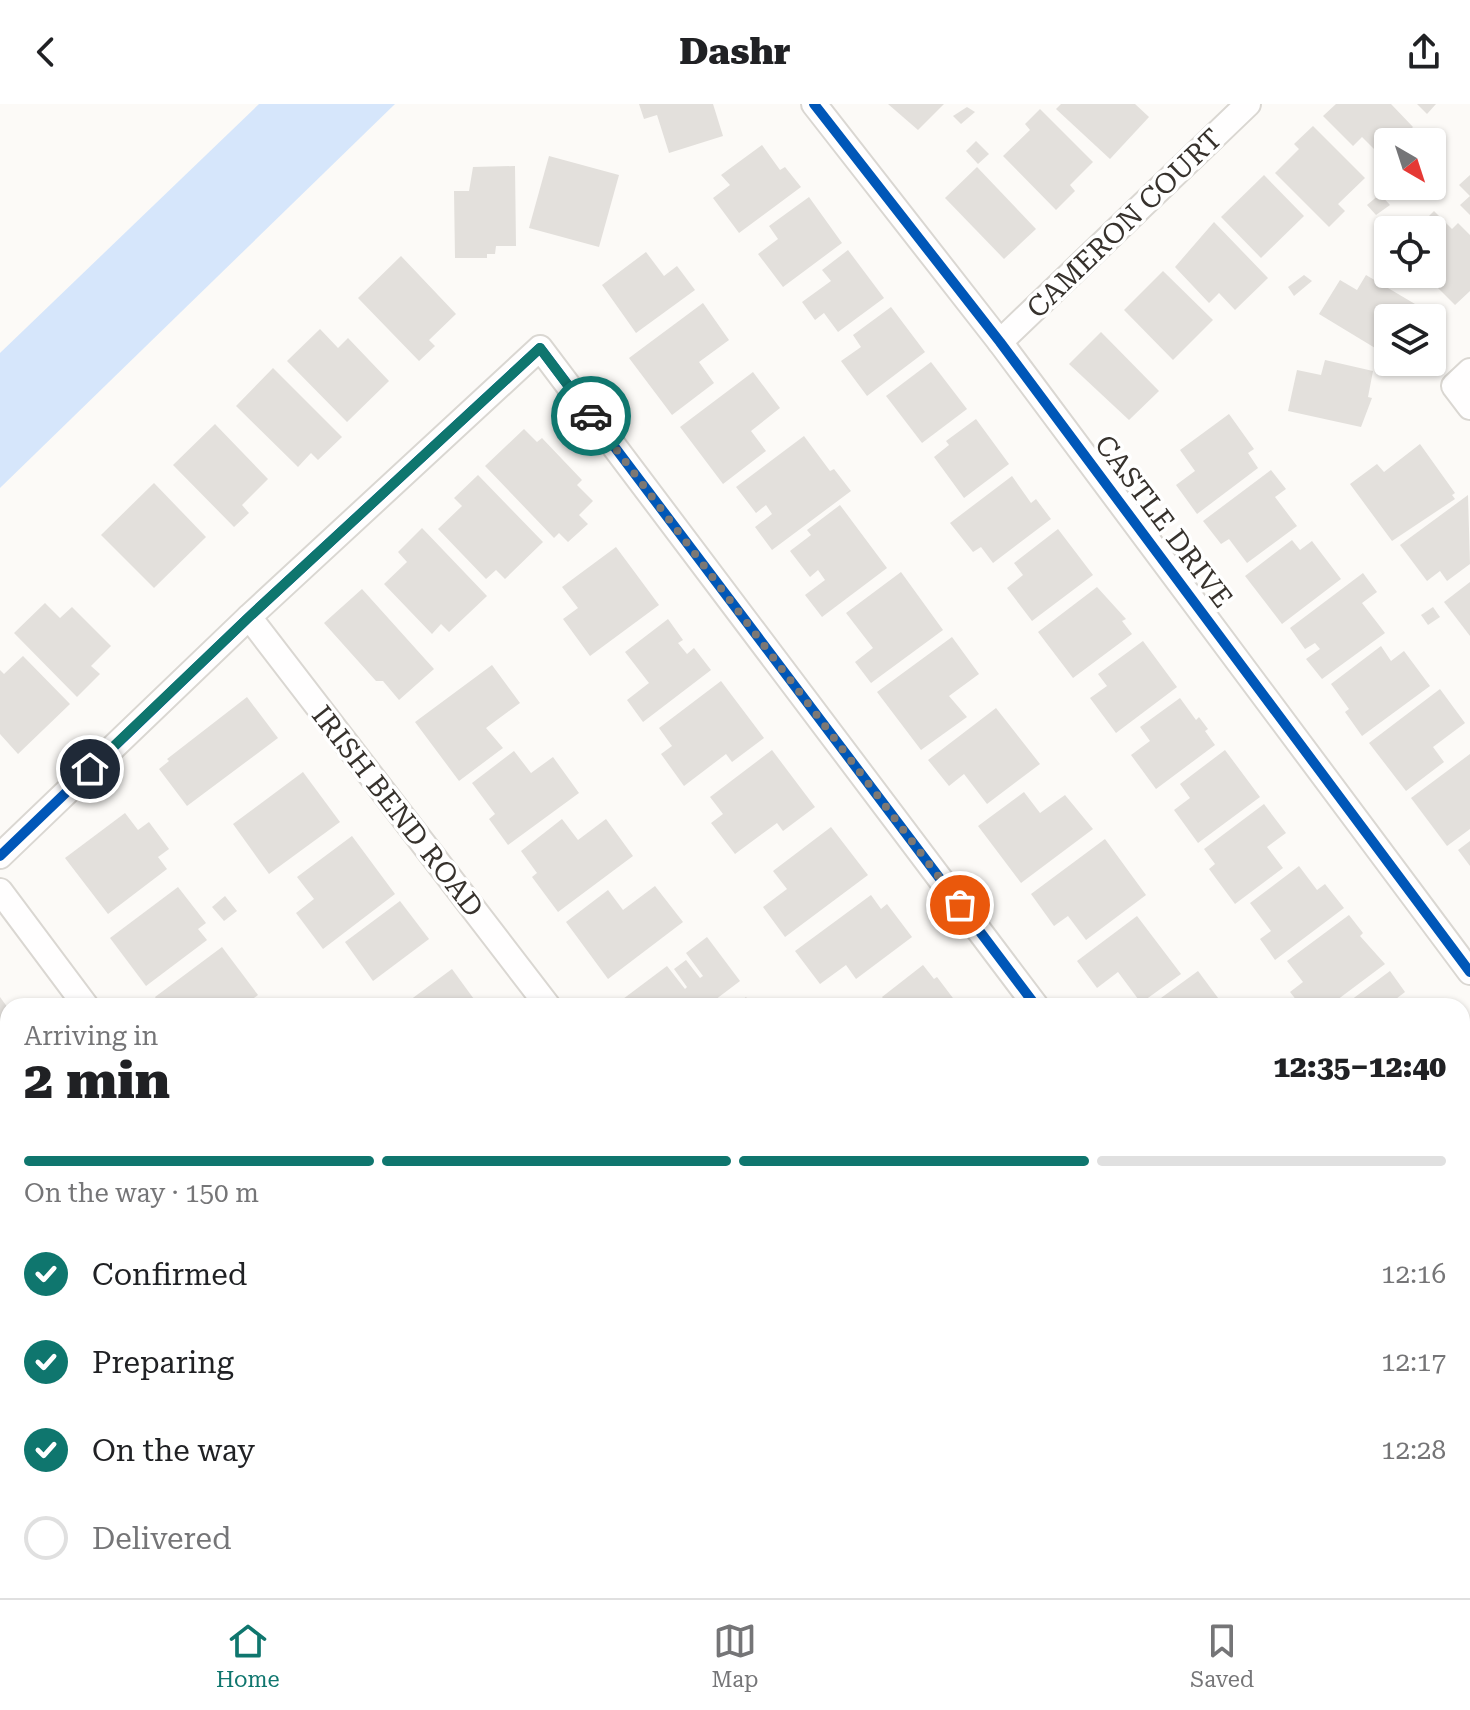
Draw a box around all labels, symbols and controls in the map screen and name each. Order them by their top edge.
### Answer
icon: back [24,30,68,74]
icon: share [1402,30,1446,74]
text: Dashr [679,31,791,73]
street label: CAMERON COURT [1020,122,1229,325]
north arrow [1374,128,1446,200]
map controls [1374,128,1446,376]
button: locate [1374,216,1446,288]
button: layers [1374,304,1446,376]
courier [551,376,631,456]
icon: car [569,394,613,438]
street label: CASTLE DRIVE [1088,429,1239,614]
street label: IRISH BEND ROAD [305,699,490,923]
pin [56,735,124,803]
icon: home [68,747,112,791]
pin [926,871,994,939]
icon: bag [938,883,982,927]
text: Arriving in [24,1021,158,1051]
text: 12:35–12:40 [1273,1049,1446,1084]
text: 2 min [24,1050,170,1111]
text: On the way · 150 m [24,1178,259,1208]
icon: check [24,1252,68,1296]
text: Confirmed [92,1257,247,1292]
text: 12:16 [1381,1259,1446,1289]
icon: check [24,1340,68,1384]
text: Preparing [92,1345,234,1380]
text: 12:17 [1381,1347,1446,1377]
icon: check [24,1428,68,1472]
text: On the way [92,1433,255,1468]
text: 12:28 [1381,1435,1446,1465]
text: Delivered [92,1521,231,1556]
tab: Home [216,1619,280,1692]
tab: Map [711,1619,759,1692]
tab: Saved [1190,1619,1254,1692]

